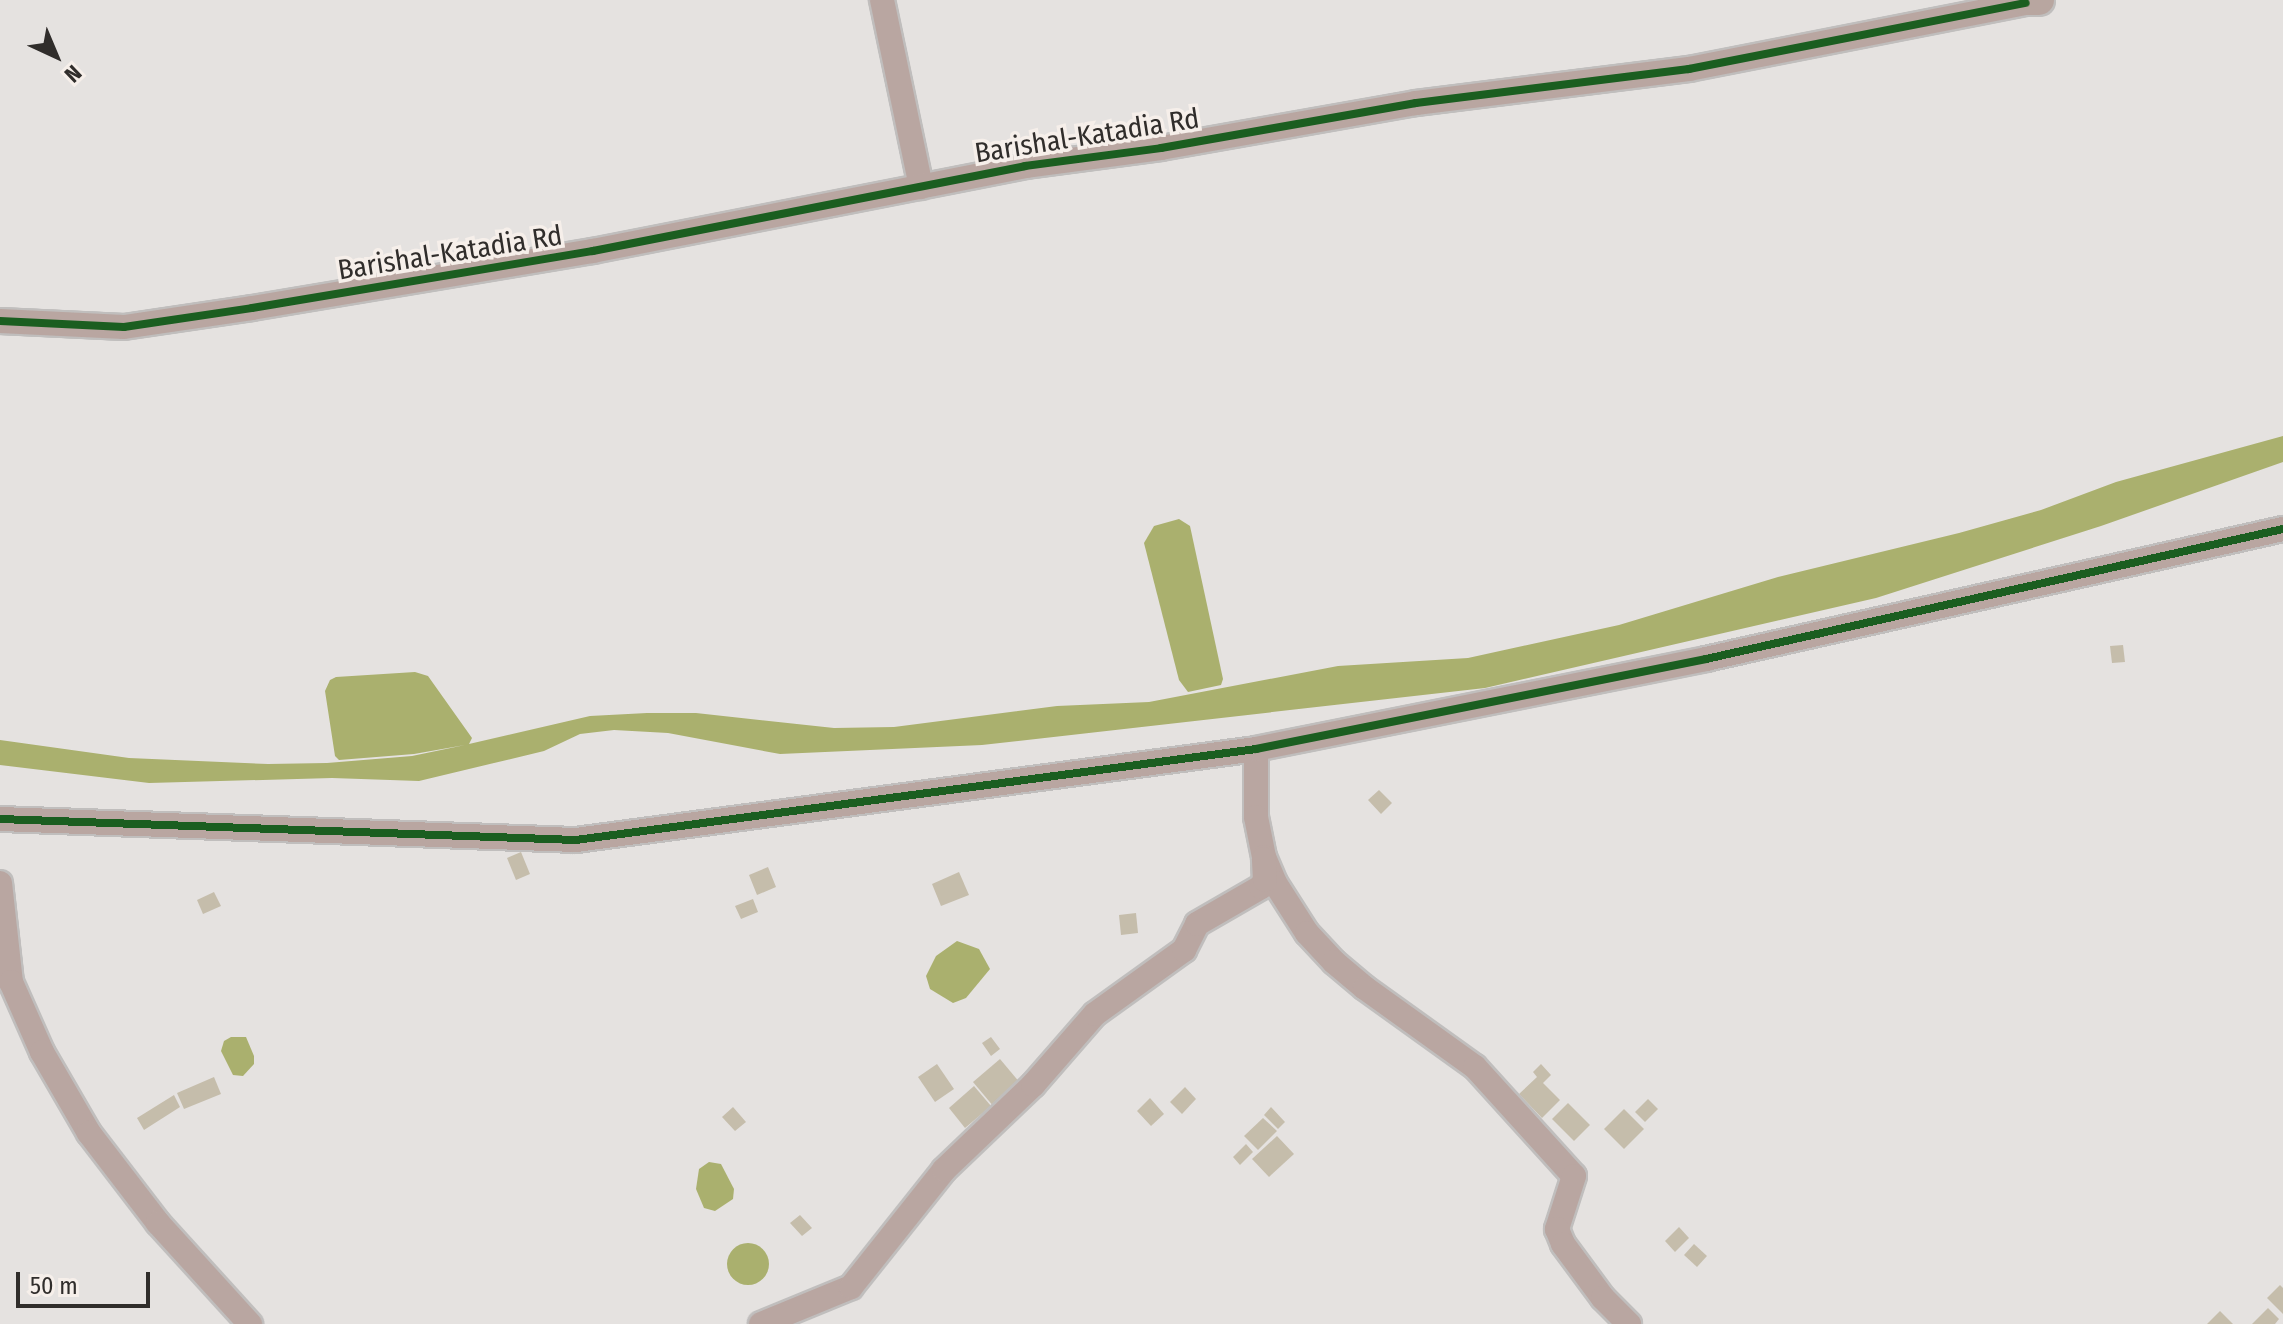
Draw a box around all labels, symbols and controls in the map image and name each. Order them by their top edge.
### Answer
north arrow [16,16,96,96]
text: N [59,59,87,88]
street label: Barishal-Katadia Rd [972,102,1202,170]
street label: Barishal-Katadia Rd [335,219,565,287]
scale bar [20,1256,154,1306]
text: 50 m [30,1272,78,1300]

